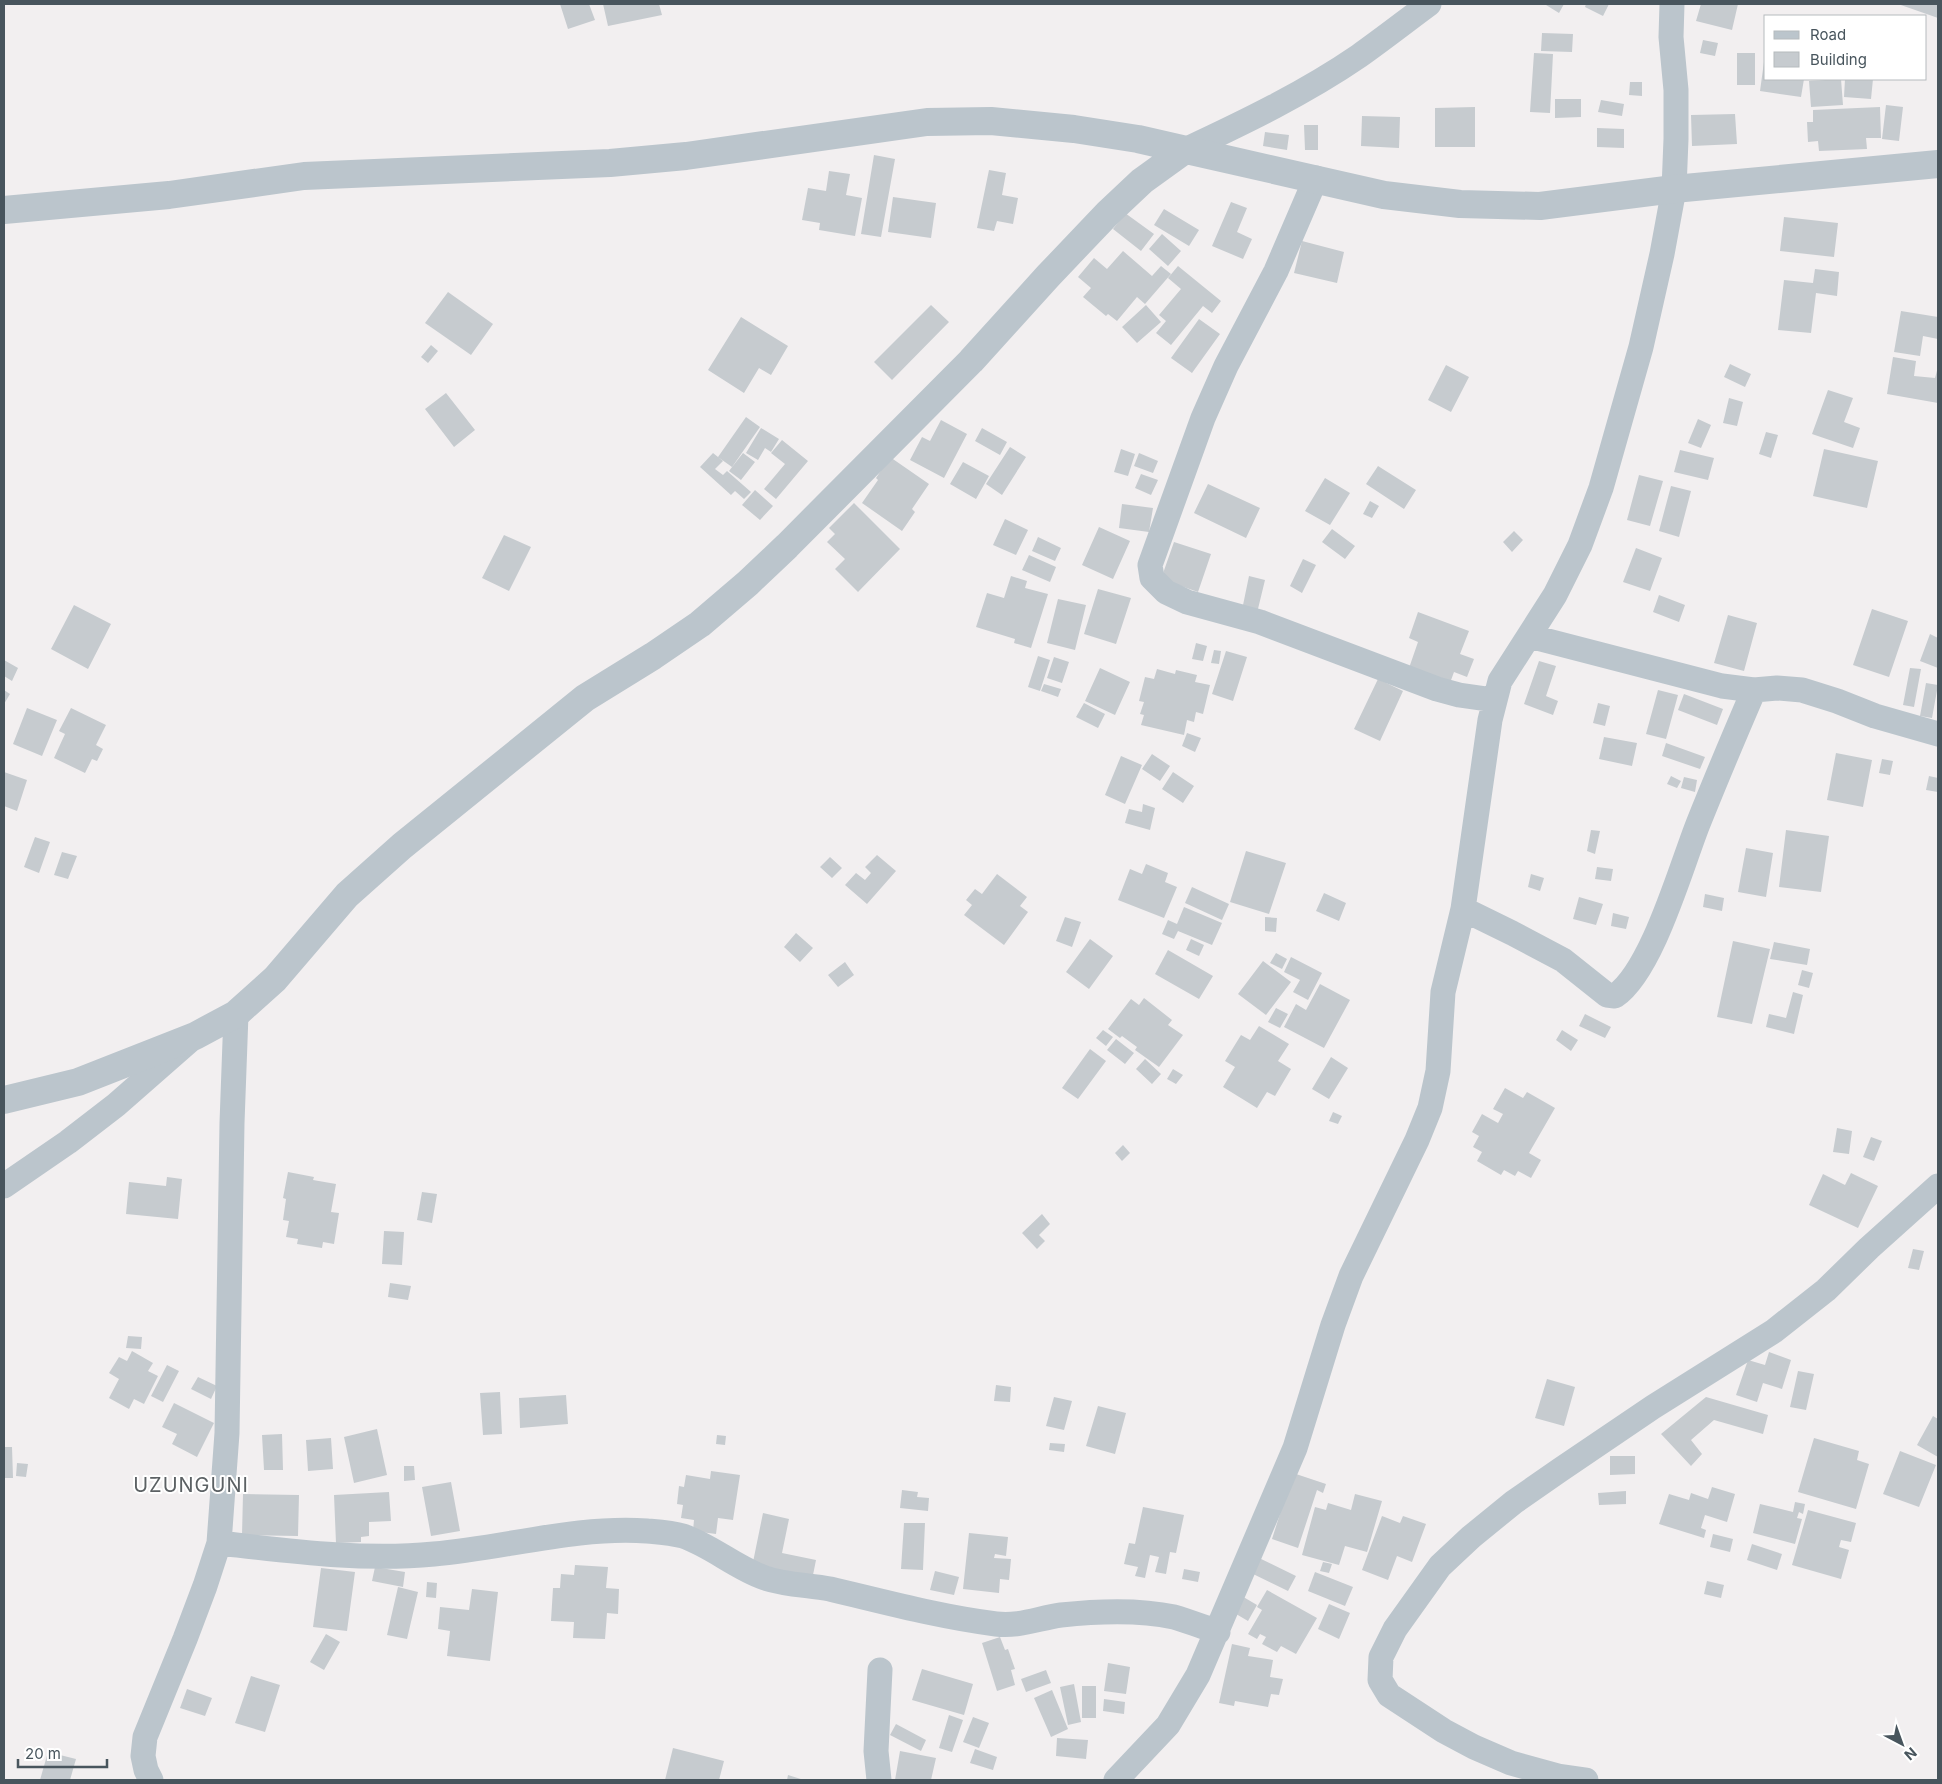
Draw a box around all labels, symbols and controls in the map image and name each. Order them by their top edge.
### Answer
legend [1764,15,1927,80]
text: Road [1810,25,1846,44]
text: Building [1810,50,1867,69]
district label: UZUNGUNI [133,1473,249,1497]
north arrow [1877,1719,1927,1769]
scale bar [18,1736,106,1768]
text: 20 m [25,1744,61,1763]
text: N [1901,1744,1920,1764]

